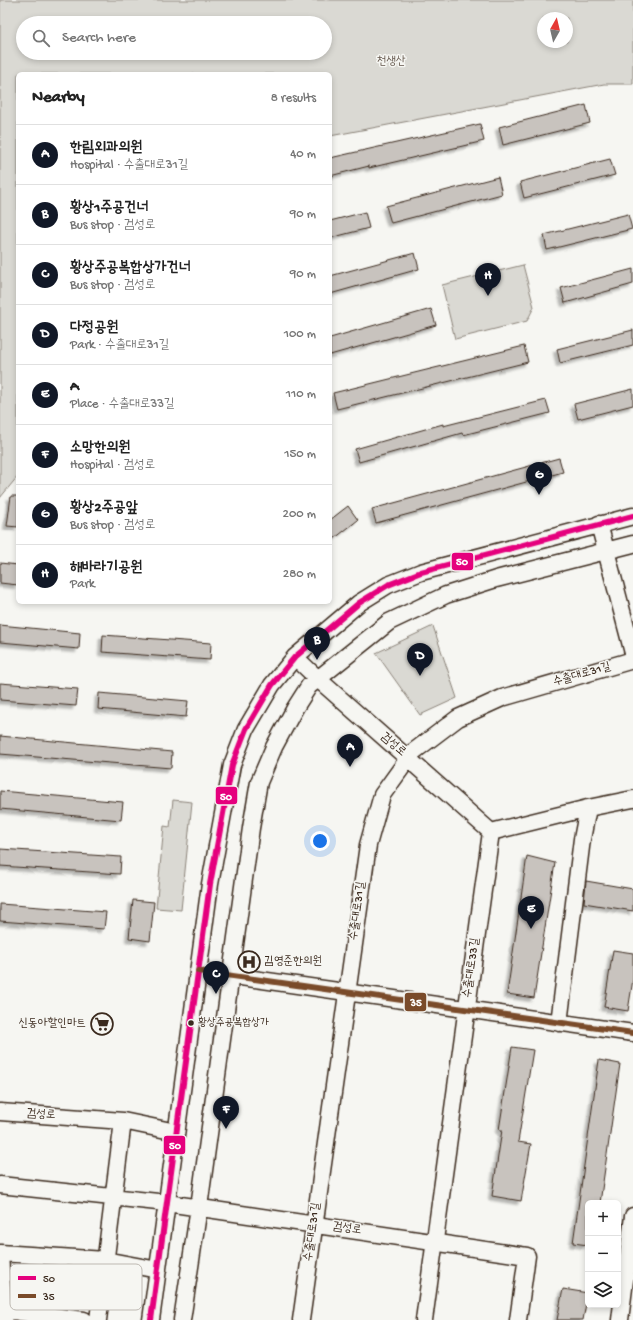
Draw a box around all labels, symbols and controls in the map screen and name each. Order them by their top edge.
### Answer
north arrow [537,12,573,48]
search box [16,16,332,60]
icon: search [30,27,52,49]
text: Search here [62,29,136,47]
park label: 천생산 [377,55,406,69]
text: Nearby [32,88,85,108]
text: 8 results [271,91,316,106]
text: 한림외과의원 [70,139,142,157]
text: A [41,147,49,162]
text: 40 m [290,147,316,162]
text: Hospital · 수출대로31길 [70,158,188,173]
text: 황상1주공건너 [70,199,148,217]
text: B [42,207,48,222]
text: 90 m [290,207,316,222]
text: Bus stop · 검성로 [70,218,155,233]
text: 황상주공복합상가건너 [70,259,191,277]
pin: H [475,263,501,296]
text: C [41,267,49,282]
text: 90 m [290,267,316,282]
text: Bus stop · 검성로 [70,278,155,293]
text: 다정공원 [70,319,118,337]
text: D [41,327,49,342]
text: 100 m [284,327,316,342]
text: Park · 수출대로31길 [70,338,169,353]
text: A [70,378,79,396]
text: E [41,387,49,402]
text: 110 m [286,387,316,402]
text: Place · 수출대로33길 [70,397,174,412]
text: 소망한의원 [70,439,130,457]
text: F [42,447,48,462]
text: 150 m [284,447,316,462]
text: Hospital · 검성로 [70,458,155,473]
pin: G [526,462,552,495]
text: 황상2주공앞 [70,499,138,517]
text: G [41,507,49,522]
text: 200 m [283,507,316,522]
text: Bus stop · 검성로 [70,518,155,533]
line badge: 50 [451,552,474,571]
text: 50 [456,557,469,569]
text: 해바라기공원 [70,559,142,577]
text: H [41,567,49,582]
text: 280 m [283,567,316,582]
text: Park [70,577,95,592]
pin: B [304,627,330,660]
pin: D [407,643,433,676]
street label: 수출대로31길 [551,659,613,690]
street label: 검성로 [377,730,409,760]
pin: A [337,734,363,767]
line badge: 50 [215,786,238,805]
text: 50 [220,792,233,804]
your location [310,831,330,851]
street label: 수출대로31길 [346,880,369,941]
pin: E [518,896,544,929]
street label: 수출대로33길 [460,936,483,999]
hospital icon: 김영준한의원 [236,949,262,975]
place label: 김영준한의원 [264,955,322,969]
pin: C [203,961,229,994]
line badge: 35 [404,992,427,1012]
text: 35 [409,998,422,1010]
supermarket icon: 신동아할인마트 [89,1011,115,1037]
place label: 신동아할인마트 [18,1016,86,1031]
place label: 황상주공복합상가 [198,1016,269,1029]
marker: 황상주공복합상가 [186,1018,196,1028]
pin: F [213,1096,239,1129]
street label: 검성로 [26,1107,56,1123]
line badge: 50 [163,1135,186,1155]
text: 50 [169,1141,182,1153]
map controls [585,1200,621,1308]
button: + [585,1200,621,1236]
street label: 수출대로31길 [301,1201,324,1262]
street label: 검성로 [332,1220,362,1238]
button: − [585,1236,621,1272]
legend [10,1264,142,1310]
button: layers [585,1272,621,1308]
text: 50 [43,1274,55,1286]
text: 35 [42,1292,55,1304]

